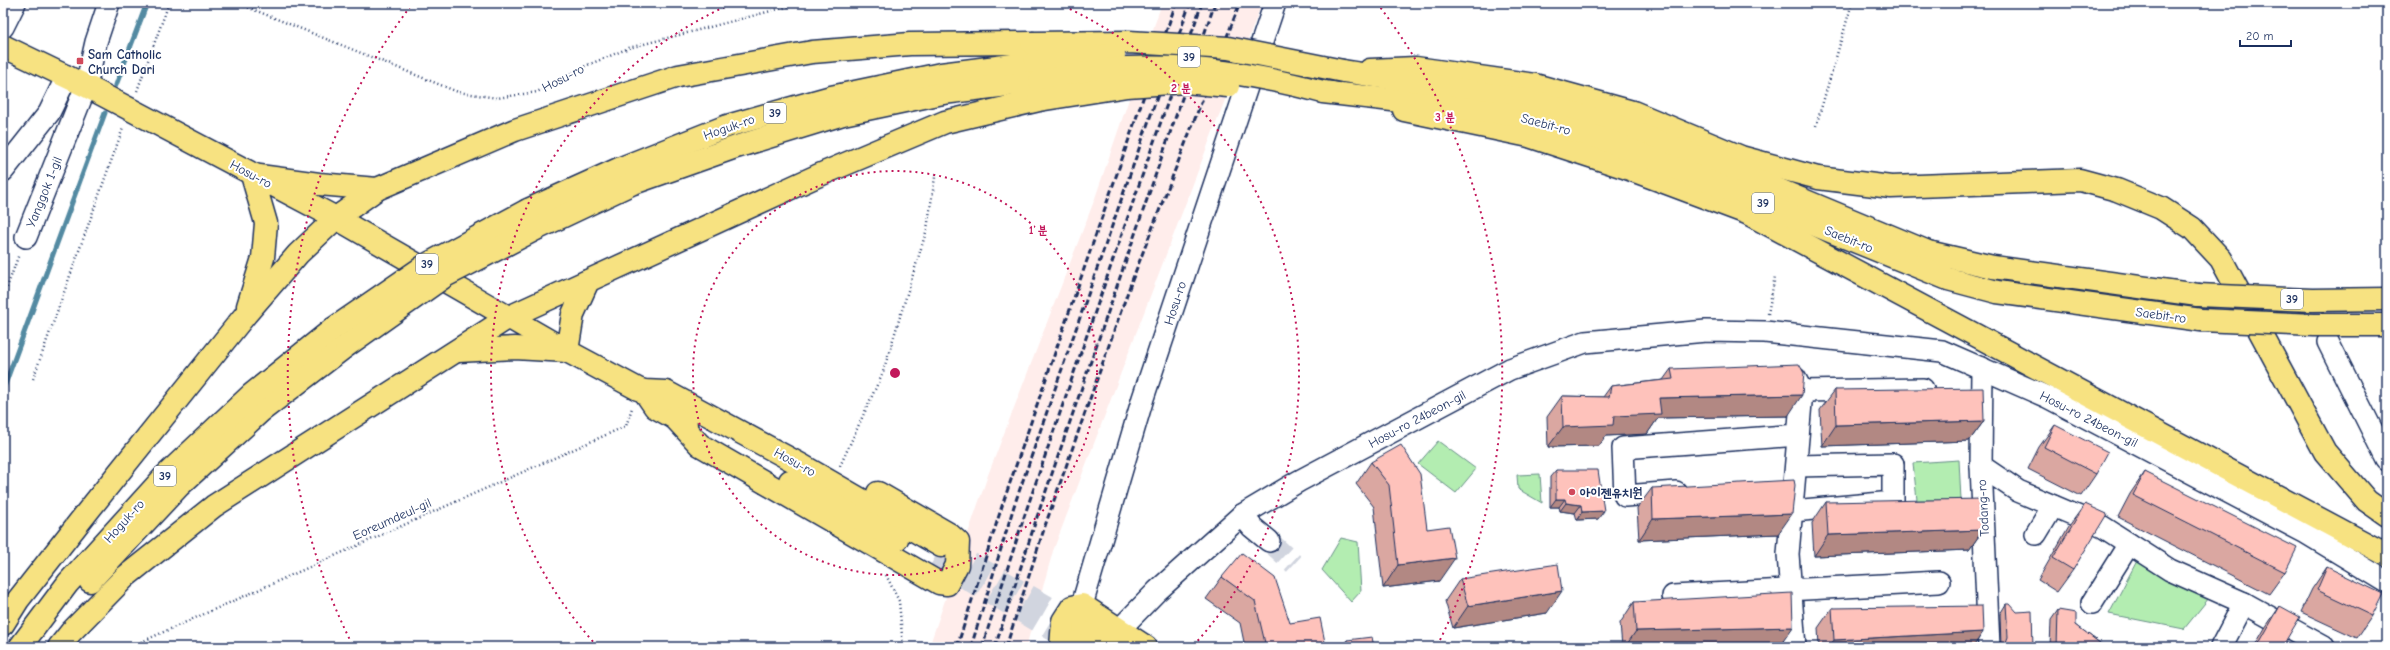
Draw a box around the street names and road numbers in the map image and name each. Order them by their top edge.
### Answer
road number: 39 [1178,47,1200,67]
street label: Hosu-ro [539,61,587,95]
road number: 39 [764,103,786,123]
street label: Saebit-ro [1519,110,1573,138]
street label: Hoguk-ro [701,111,757,143]
street label: Yanggok 1-gil [23,154,65,230]
street label: Hosu-ro [227,157,275,191]
road number: 39 [1752,193,1774,213]
street label: Saebit-ro [1823,222,1876,256]
road number: 39 [416,254,438,274]
street label: Hosu-ro [1161,279,1189,327]
road number: 39 [2281,289,2303,309]
street label: Saebit-ro [2135,304,2187,326]
street label: Hosu-ro 24beon-gil [1366,387,1468,451]
street label: Hosu-ro 24beon-gil [2037,388,2141,450]
street label: Hosu-ro [772,444,819,480]
road number: 39 [154,466,176,486]
street label: Todang-ro [1974,479,1992,537]
street label: Eoreumdeul-gil [350,495,434,543]
street label: Hoguk-ro [101,496,147,546]

